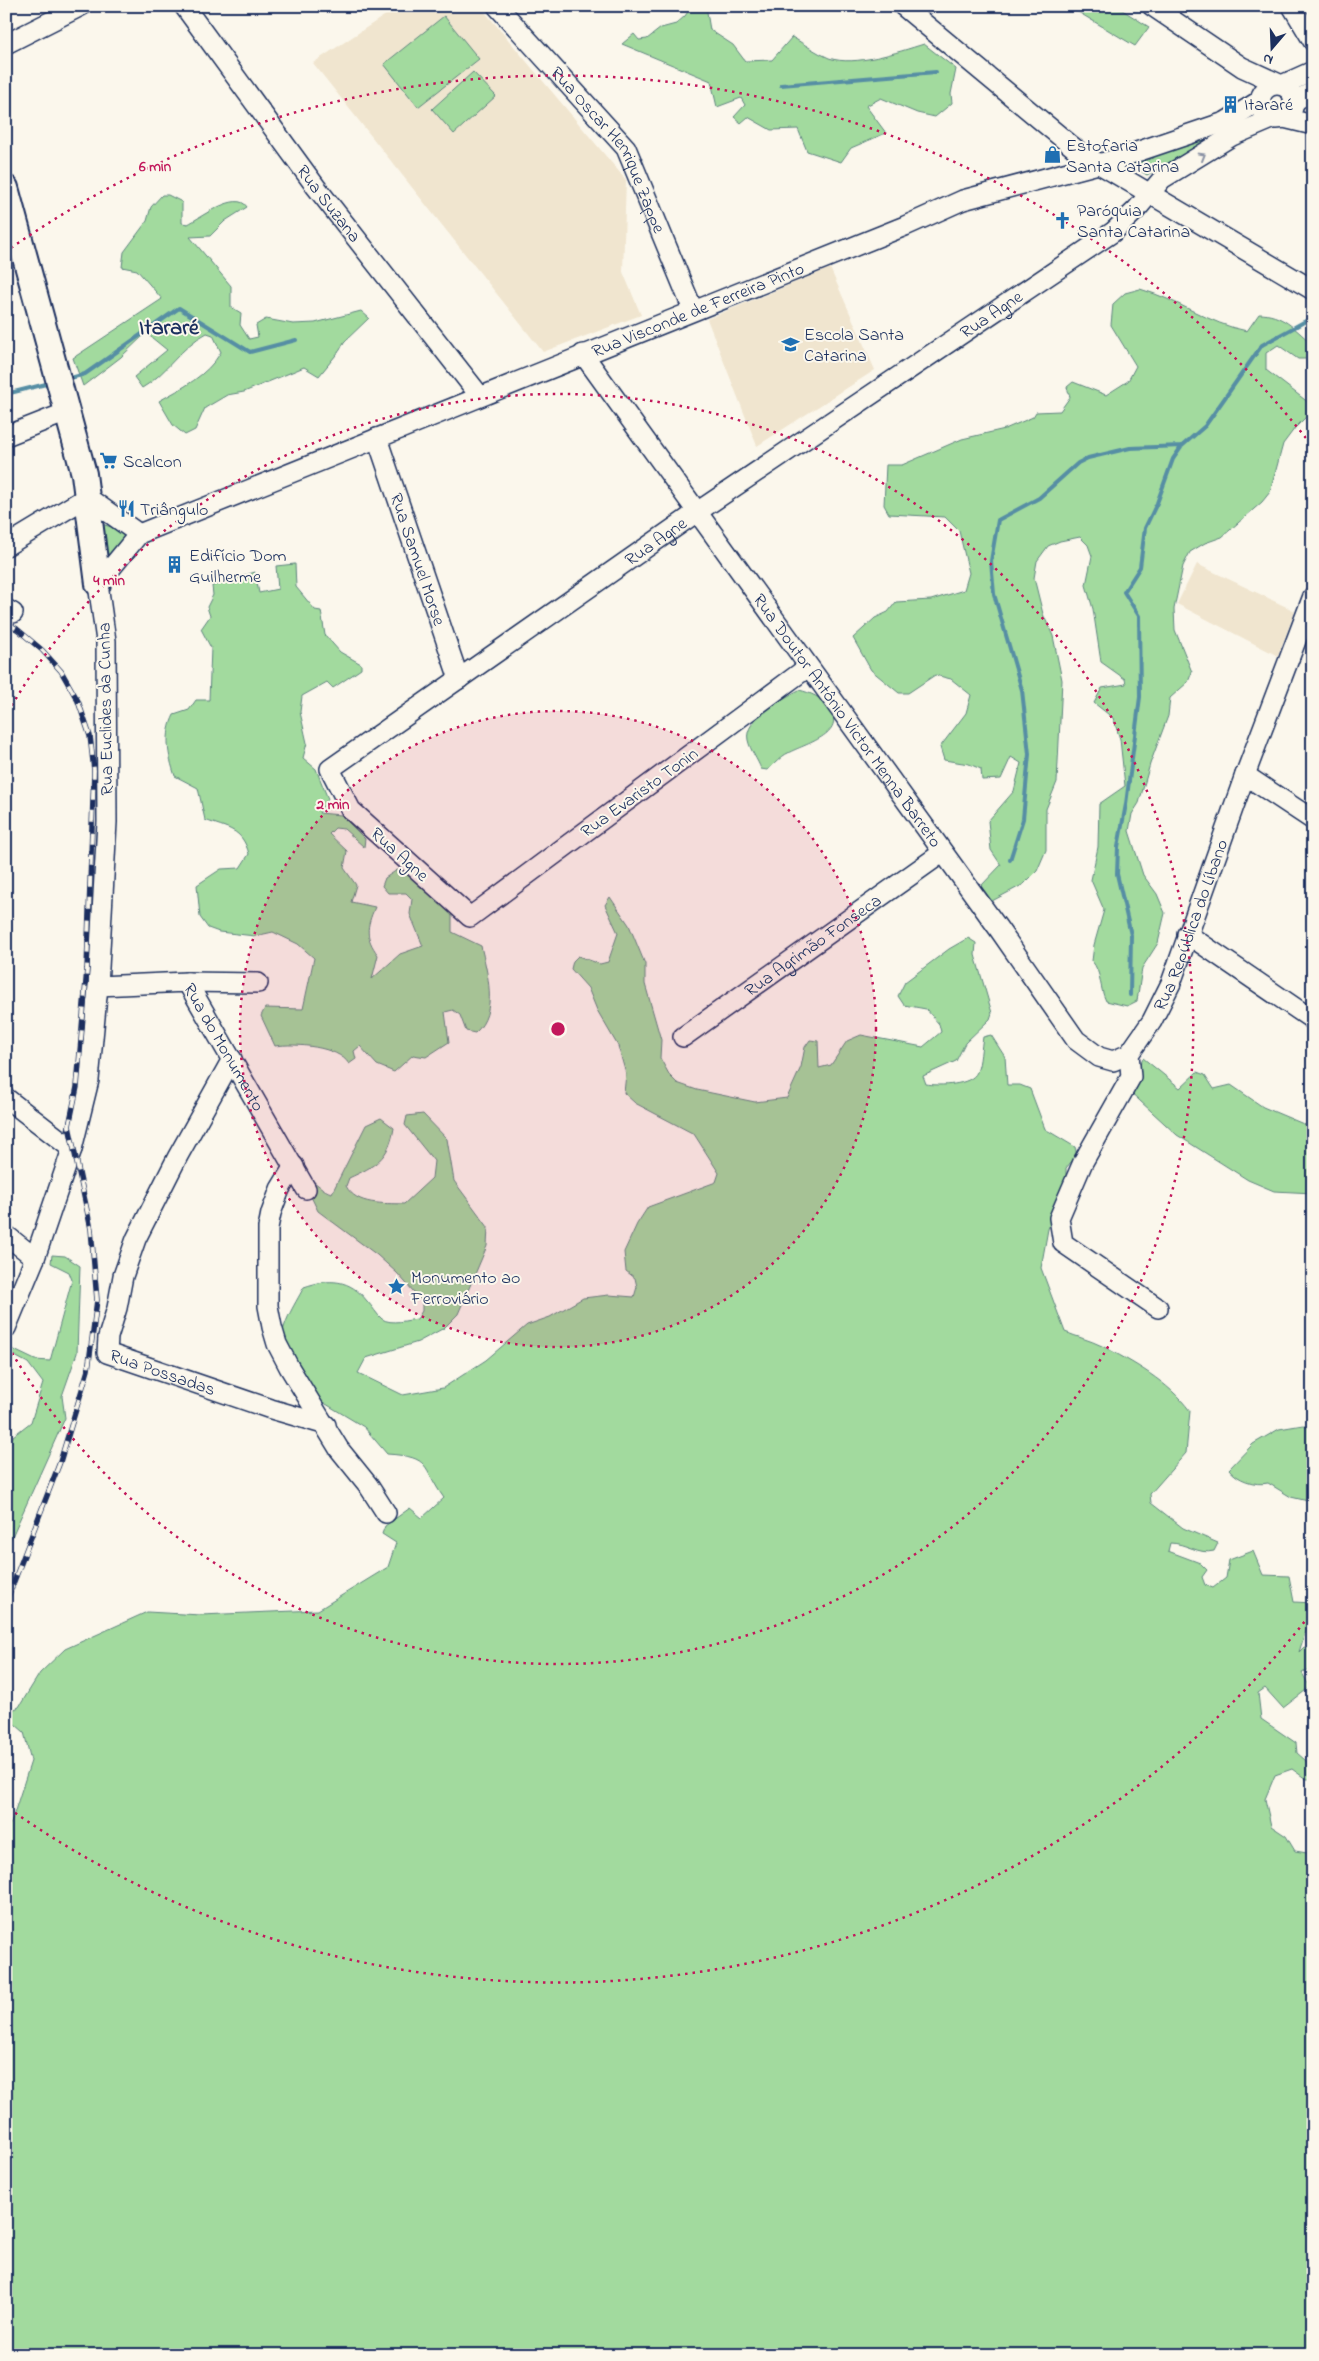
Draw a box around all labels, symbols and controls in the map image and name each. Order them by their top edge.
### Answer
north arrow [1246,22,1296,72]
text: N [1260,47,1276,70]
street label: Rua Oscar Henrique Zappe [543,62,671,239]
place label: Itararé [1244,93,1294,119]
building icon: Itararé [1220,94,1240,114]
place label: Estofaria Santa Catarina [1066,134,1179,181]
shop icon: Estofaria Santa Catarina [1042,145,1062,165]
one-way arrow [1196,152,1205,162]
text: 6 min [138,156,172,178]
street label: Rua Suzana [289,160,366,249]
place label: Paróquia Santa Catarina [1077,199,1190,246]
church icon: Paróquia Santa Catarina [1053,210,1073,230]
street label: Rua Visconde de Ferreira Pinto [588,257,809,366]
street label: Rua Agne [956,285,1029,346]
district label: Itararé [139,313,200,345]
place label: Escola Santa Catarina [804,323,904,370]
school or university icon: Escola Santa Catarina [780,334,800,354]
place label: Scalcon [123,450,182,476]
supermarket icon: Scalcon [99,451,119,471]
street label: Rua Samuel Morse [382,490,451,631]
place label: Triângulo [140,498,208,525]
restaurant icon: Triângulo [116,499,136,519]
street label: Rua Agne [620,511,694,574]
place label: Edifício Dom Guilherme [189,544,287,591]
building icon: Edifício Dom Guilherme [165,555,185,575]
text: 4 min [92,570,125,592]
street label: Rua Doutor Antônio Victor Menna Barreto [745,589,947,854]
street label: Rua Euclides da Cunha [92,622,122,796]
street label: Rua Evaristo Tonin [576,742,704,845]
text: 2 min [316,794,350,816]
street label: Rua Agne [363,822,434,890]
street label: Rua República do Líbano [1148,836,1236,1016]
street label: Rua Agrimão Fonseca [740,889,888,1004]
street label: Rua do Monumento [175,979,270,1117]
centre of rings [549,1020,567,1038]
place label: Monumento ao Ferroviário [410,1266,520,1313]
place icon: Monumento ao Ferroviário [387,1277,407,1297]
street label: Rua Possadas [106,1344,218,1404]

